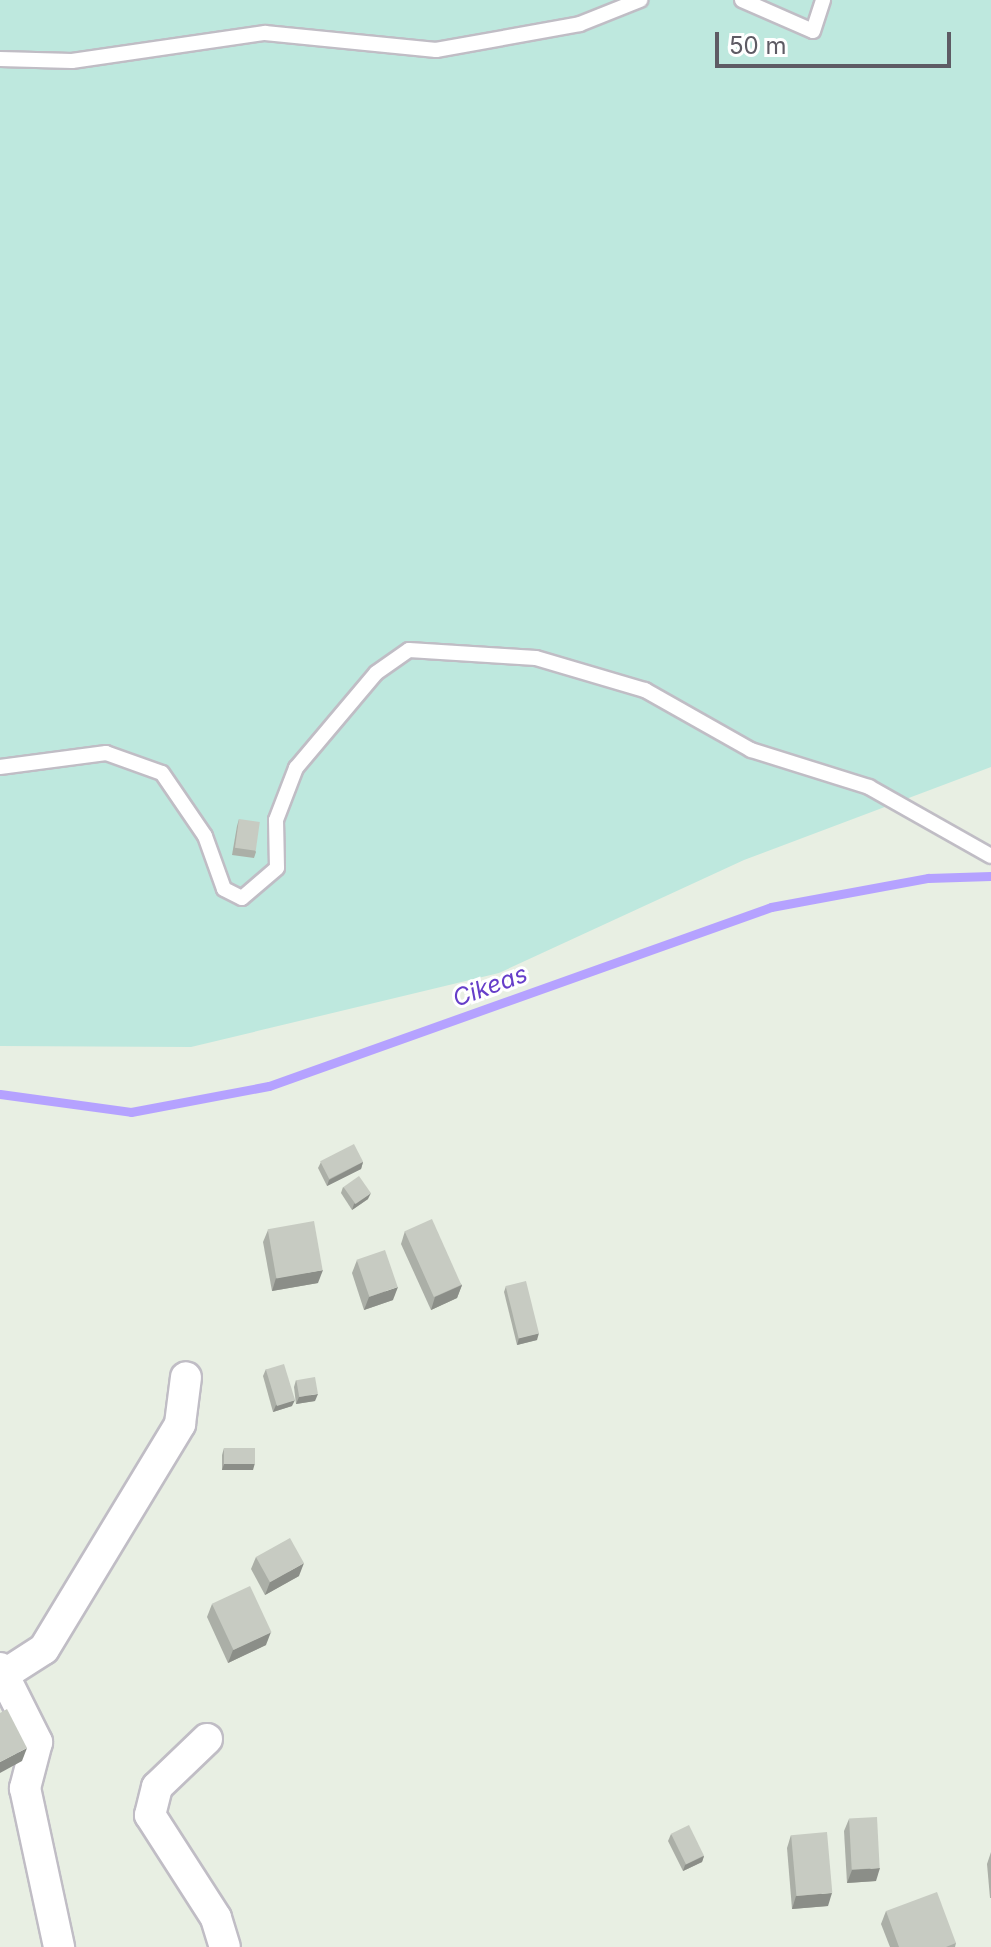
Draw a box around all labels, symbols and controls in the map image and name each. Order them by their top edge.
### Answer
scale bar [719,16,955,66]
text: 50 m [729,31,787,60]
water label: Cikeas [449,959,531,1013]

